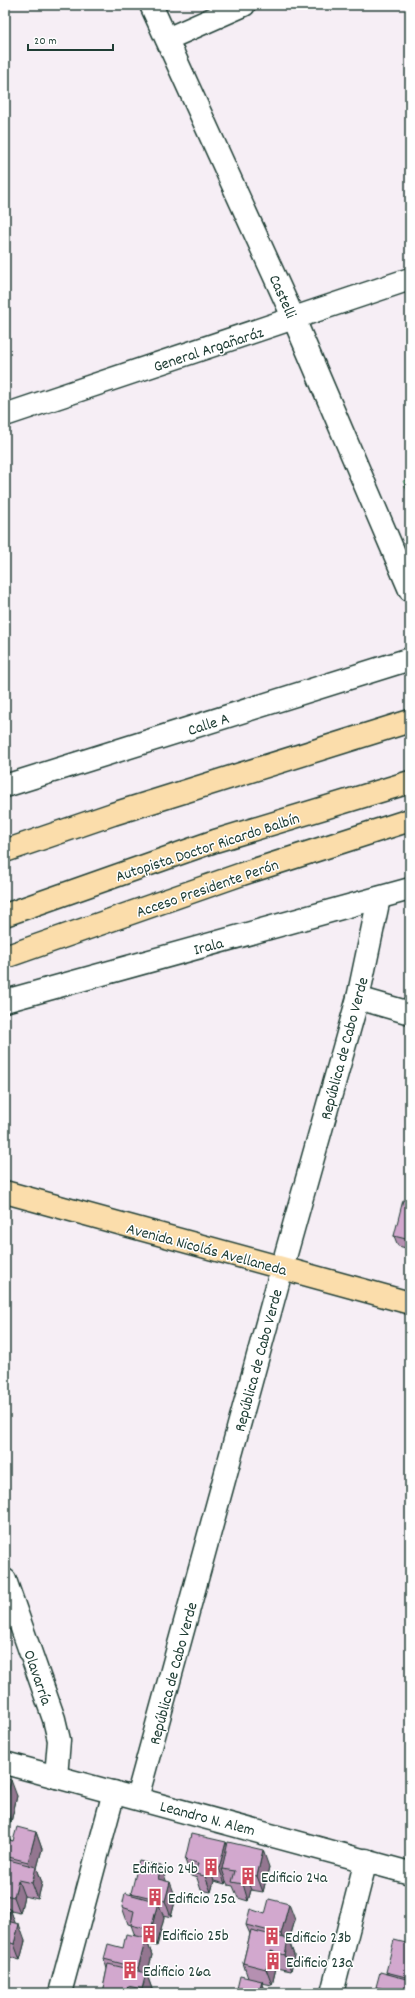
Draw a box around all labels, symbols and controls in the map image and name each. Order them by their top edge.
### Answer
scale bar [28,26,113,52]
text: 20 m [34,33,57,50]
street label: Castelli [262,271,302,323]
street label: General Argañaráz [151,322,267,379]
street label: Calle A [185,708,233,743]
street label: Autopista Doctor Ricardo Balbín [113,808,303,889]
street label: Acceso Presidente Perón [133,854,282,925]
street label: Irala [191,932,226,962]
street label: República de Cabo Verde [315,975,376,1123]
street label: Avenida Nicolás Avellaneda [124,1218,290,1283]
street label: República de Cabo Verde [229,1287,290,1435]
street label: República de Cabo Verde [144,1600,205,1748]
street label: Olavarría [16,1647,57,1709]
street label: Leandro N. Alem [157,1796,257,1843]
building icon: Edificio 24b [201,1857,221,1877]
place label: Edificio 24b [132,1858,198,1881]
building icon: Edificio 24a [238,1866,258,1886]
place label: Edificio 24a [261,1867,328,1890]
building icon: Edificio 25a [145,1887,165,1907]
place label: Edificio 25a [168,1888,236,1911]
building icon: Edificio 25b [139,1924,159,1944]
place label: Edificio 25b [162,1925,229,1948]
building icon: Edificio 23b [262,1926,282,1946]
place label: Edificio 23b [285,1927,351,1950]
building icon: Edificio 23a [263,1951,283,1971]
place label: Edificio 23a [286,1952,353,1975]
building icon: Edificio 26a [120,1960,140,1980]
place label: Edificio 26a [143,1961,211,1984]

